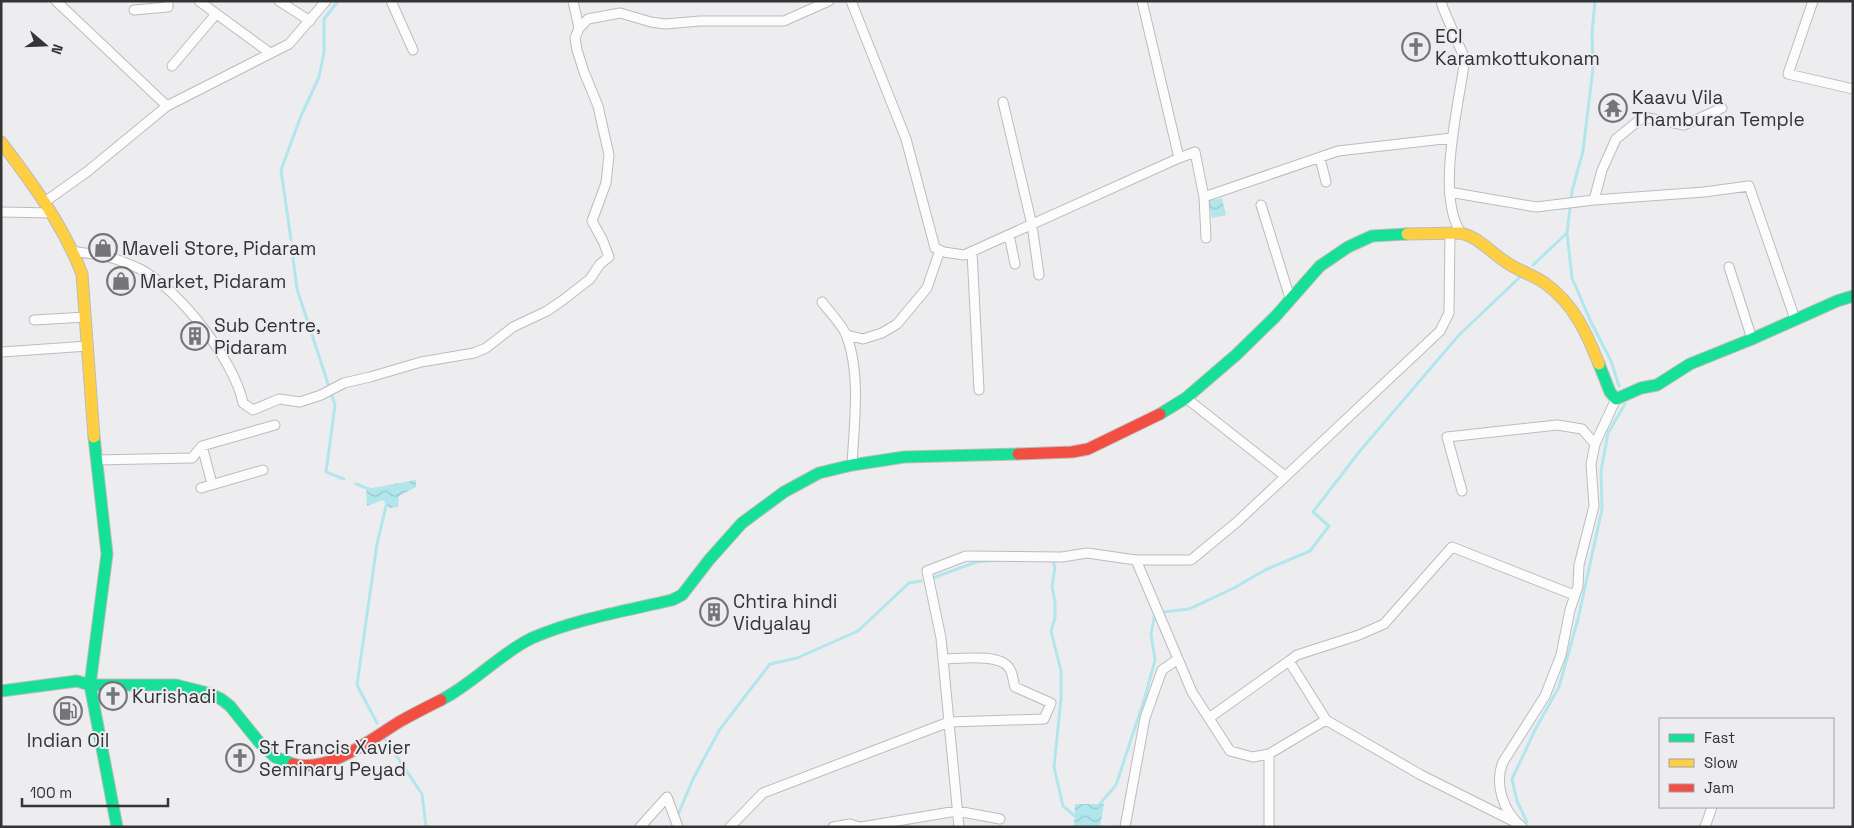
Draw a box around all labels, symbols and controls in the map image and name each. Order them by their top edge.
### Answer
north arrow [20,20,70,70]
place label: ECI Karamkottukonam [1435,24,1600,71]
church icon: ECI Karamkottukonam [1401,32,1431,62]
text: N [47,42,67,57]
place label: Kaavu Vila Thamburan Temple [1632,85,1805,132]
temple icon: Kaavu Vila Thamburan Temple [1598,93,1628,123]
shop icon: Maveli Store, Pidaram [88,233,118,263]
place label: Maveli Store, Pidaram [122,236,316,261]
shop icon: Market, Pidaram [106,266,136,296]
place label: Market, Pidaram [140,269,286,294]
place label: Sub Centre, Pidaram [214,313,321,360]
building icon: Sub Centre, Pidaram [180,321,210,351]
place label: Chtira hindi Vidyalay [733,589,837,636]
building icon: Chtira hindi Vidyalay [699,597,729,627]
church icon: Kurishadi [98,681,128,711]
place label: Kurishadi [132,684,216,709]
fuel station icon: Indian Oil [53,696,83,726]
legend [1659,718,1834,808]
place label: Indian Oil [27,728,109,753]
text: Fast [1704,728,1735,747]
place label: St Francis Xavier Seminary Peyad [259,735,411,782]
church icon: St Francis Xavier Seminary Peyad [225,743,255,773]
text: Slow [1704,753,1738,772]
scale bar [22,776,169,808]
text: Jam [1704,778,1734,797]
text: 100 m [30,783,72,802]

